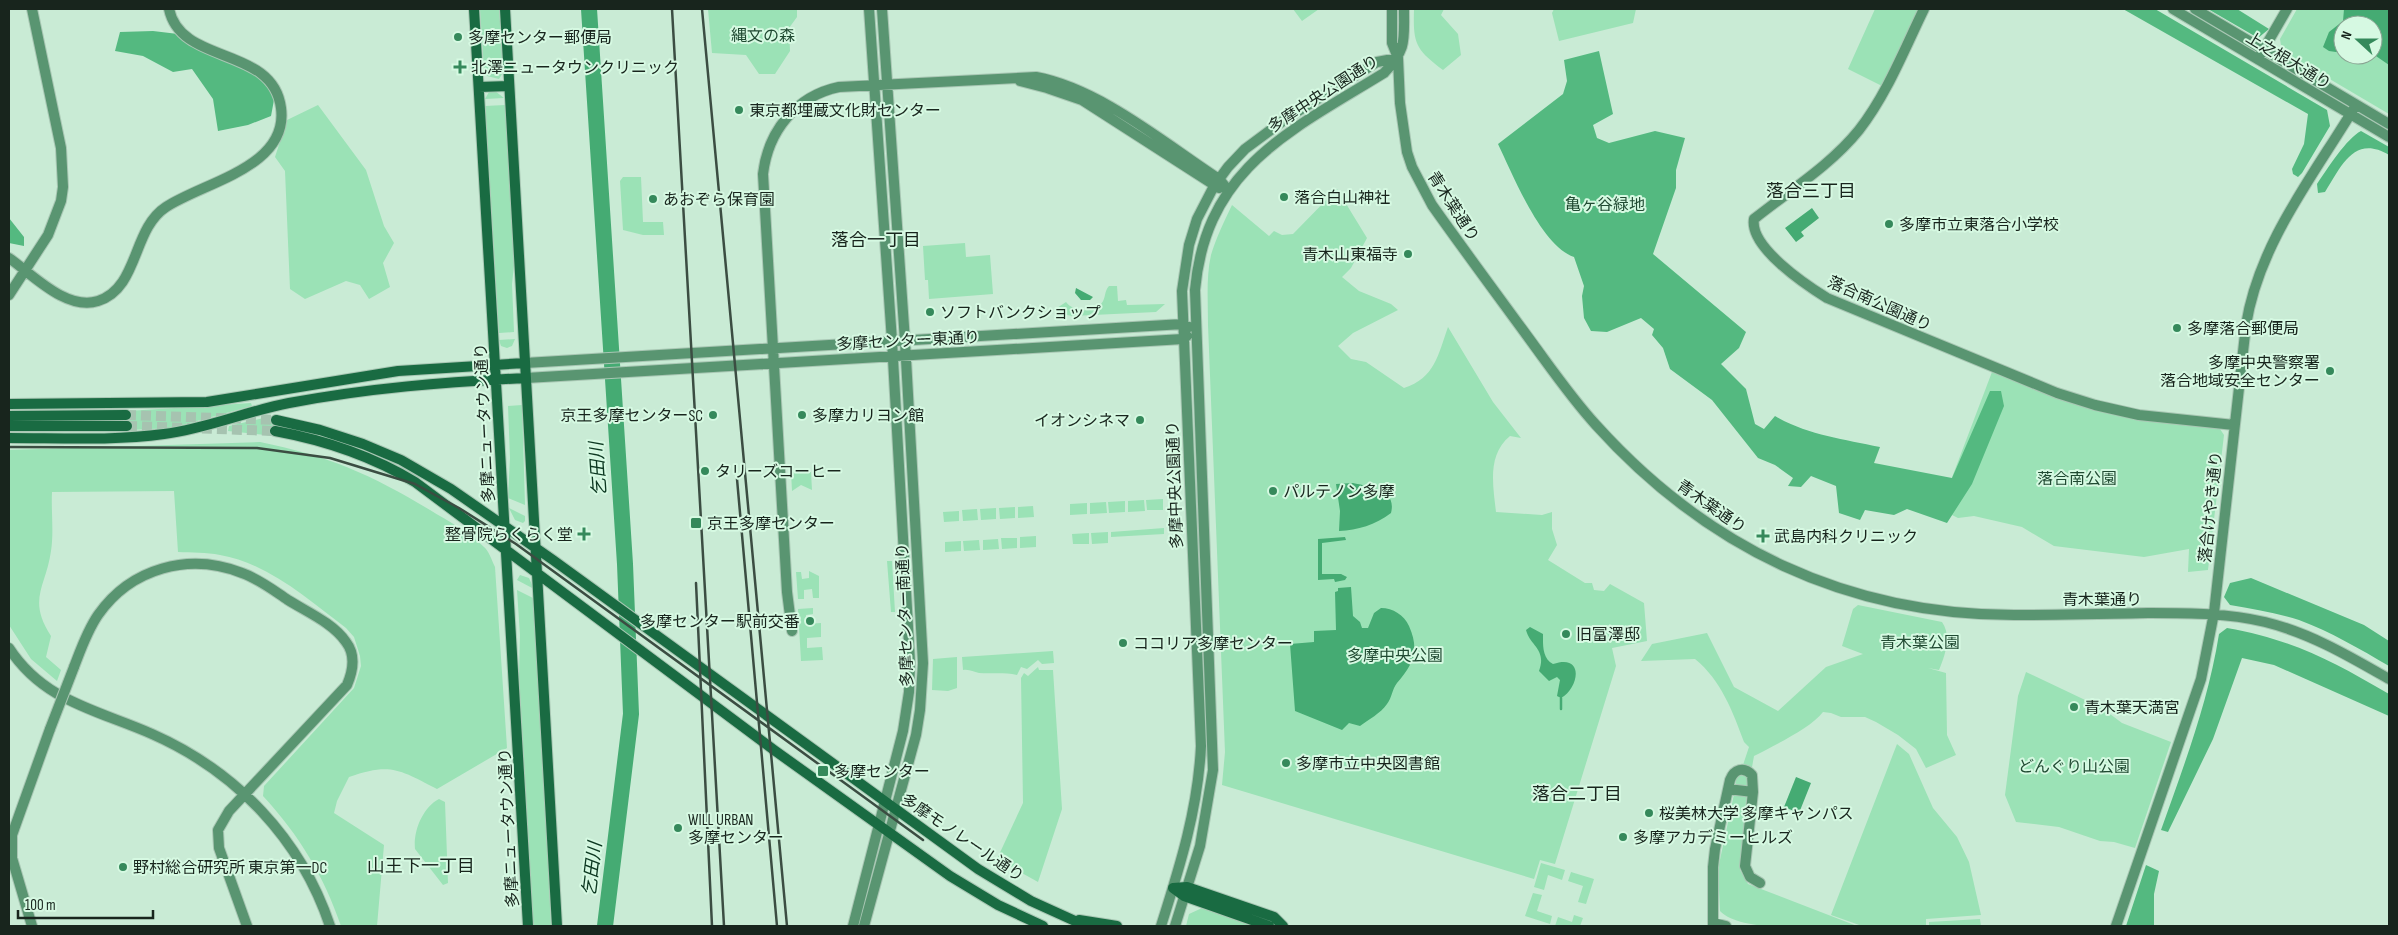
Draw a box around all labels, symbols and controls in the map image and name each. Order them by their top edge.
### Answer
north arrow [2333,15,2383,65]
park label: 縄文の森 [731,27,795,46]
street label: 上之根大通り [2242,28,2334,94]
place label: 多摩センター郵便局 [468,29,612,48]
text: N [2337,29,2356,42]
marker: 多摩センター郵便局 [452,31,464,43]
street label: 多摩中央公園通り [1265,51,1383,137]
place label: 北澤ニュータウンクリニック [471,59,679,78]
marker: 北澤ニュータウンクリニック [453,60,467,74]
place label: 東京都埋蔵文化財センター [749,102,941,121]
marker: 東京都埋蔵文化財センター [733,104,745,116]
street label: 青木葉通り [1423,168,1482,246]
district label: 落合三丁目 [1766,181,1856,202]
place label: 落合白山神社 [1294,189,1390,208]
place label: あおぞら保育園 [663,191,775,210]
marker: 落合白山神社 [1278,191,1290,203]
marker: あおぞら保育園 [647,193,659,205]
park label: 亀ヶ谷緑地 [1565,196,1645,215]
place label: 多摩市立東落合小学校 [1899,216,2059,235]
marker: 多摩市立東落合小学校 [1883,218,1895,230]
district label: 落合一丁目 [831,230,921,251]
place label: 青木山東福寺 [1302,246,1398,265]
marker: 青木山東福寺 [1402,248,1414,260]
street label: 落合南公園通り [1824,273,1934,336]
place label: ソフトバンクショップ [940,304,1101,323]
marker: ソフトバンクショップ [924,306,936,318]
place label: 多摩落合郵便局 [2187,320,2299,339]
marker: 多摩落合郵便局 [2171,322,2183,334]
street label: 多摩センター東通り [836,328,980,355]
street label: 多摩ニュータウン通り [472,343,499,503]
place label: 多摩中央警察署 落合地域安全センター [2160,354,2320,391]
marker: 多摩中央警察署 落合地域安全センター [2324,365,2336,377]
place label: 京王多摩センターSC [560,407,703,426]
place label: 多摩カリヨン館 [812,407,924,426]
marker: 京王多摩センターSC [707,409,719,421]
marker: 多摩カリヨン館 [796,409,808,421]
place label: イオンシネマ [1034,412,1130,431]
marker: イオンシネマ [1134,414,1146,426]
street label: 多摩中央公園通り [1164,421,1187,549]
water label: 乞田川 [586,439,611,497]
street label: 落合けやき通り [2196,450,2227,564]
place label: タリーズコーヒー [715,463,842,482]
marker: タリーズコーヒー [699,465,711,477]
park label: 落合南公園 [2037,470,2117,489]
street label: 青木葉通り [1673,476,1749,538]
place label: パルテノン多摩 [1283,483,1395,502]
marker: パルテノン多摩 [1267,485,1279,497]
place label: 京王多摩センター [707,515,835,534]
marker: 京王多摩センター [689,516,703,530]
place label: 整骨院らくらく堂 [445,526,573,545]
marker: 整骨院らくらく堂 [577,527,591,541]
place label: 武島内科クリニック [1774,528,1918,547]
marker: 武島内科クリニック [1756,529,1770,543]
street label: 多摩センター南通り [893,543,918,687]
street label: 青木葉通り [2062,591,2142,610]
place label: 多摩センター駅前交番 [640,613,800,632]
marker: 多摩センター駅前交番 [804,615,816,627]
place label: 旧富澤邸 [1576,626,1640,645]
marker: 旧富澤邸 [1560,628,1572,640]
park label: 青木葉公園 [1880,634,1960,653]
place label: ココリア多摩センター [1133,635,1293,654]
marker: ココリア多摩センター [1117,637,1129,649]
park label: 多摩中央公園 [1347,647,1443,666]
place label: 青木葉天満宮 [2084,699,2180,718]
marker: 青木葉天満宮 [2068,701,2080,713]
street label: 多摩ニュータウン通り [496,748,523,908]
place label: 多摩市立中央図書館 [1296,755,1440,774]
marker: 多摩市立中央図書館 [1280,757,1292,769]
park label: どんぐり山公園 [2018,758,2130,777]
place label: 多摩センター [834,763,930,782]
marker: 多摩センター [816,764,830,778]
district label: 落合二丁目 [1532,784,1622,805]
street label: 多摩モノレール通り [897,790,1027,886]
place label: 桜美林大学 多摩キャンパス [1659,805,1854,824]
marker: 桜美林大学 多摩キャンパス [1643,807,1655,819]
place label: WILL URBAN 多摩センター [688,811,784,848]
marker: WILL URBAN 多摩センター [672,822,684,834]
place label: 多摩アカデミーヒルズ [1633,829,1793,848]
marker: 多摩アカデミーヒルズ [1617,831,1629,843]
water label: 乞田川 [579,839,606,897]
district label: 山王下一丁目 [367,856,475,877]
place label: 野村総合研究所 東京第一DC [133,859,327,878]
marker: 野村総合研究所 東京第一DC [117,861,129,873]
scale bar [18,888,152,920]
text: 100 m [25,896,56,915]

